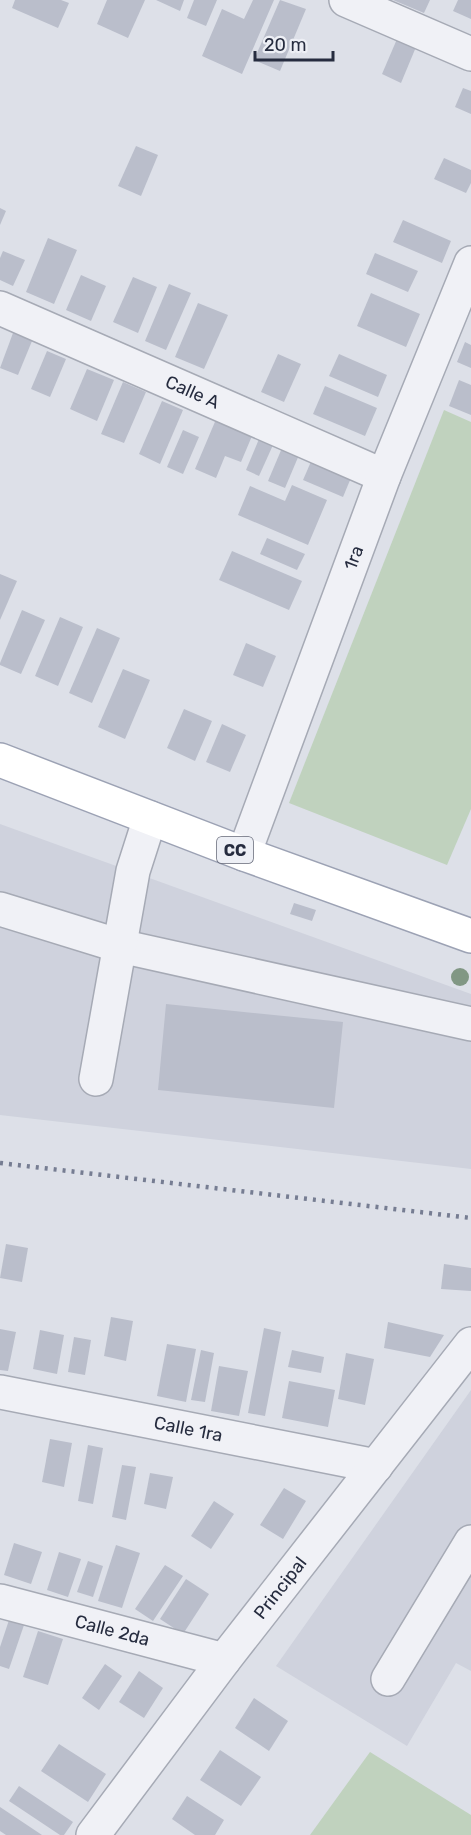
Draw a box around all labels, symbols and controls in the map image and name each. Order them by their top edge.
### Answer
scale bar [255,24,333,62]
text: 20 m [264,34,306,56]
street label: Calle A [162,371,223,414]
street label: 1ra [339,542,368,573]
road number: CC [217,837,253,863]
street label: Calle 1ra [152,1412,225,1447]
street label: Principal [249,1552,311,1624]
street label: Calle 2da [72,1610,152,1651]

